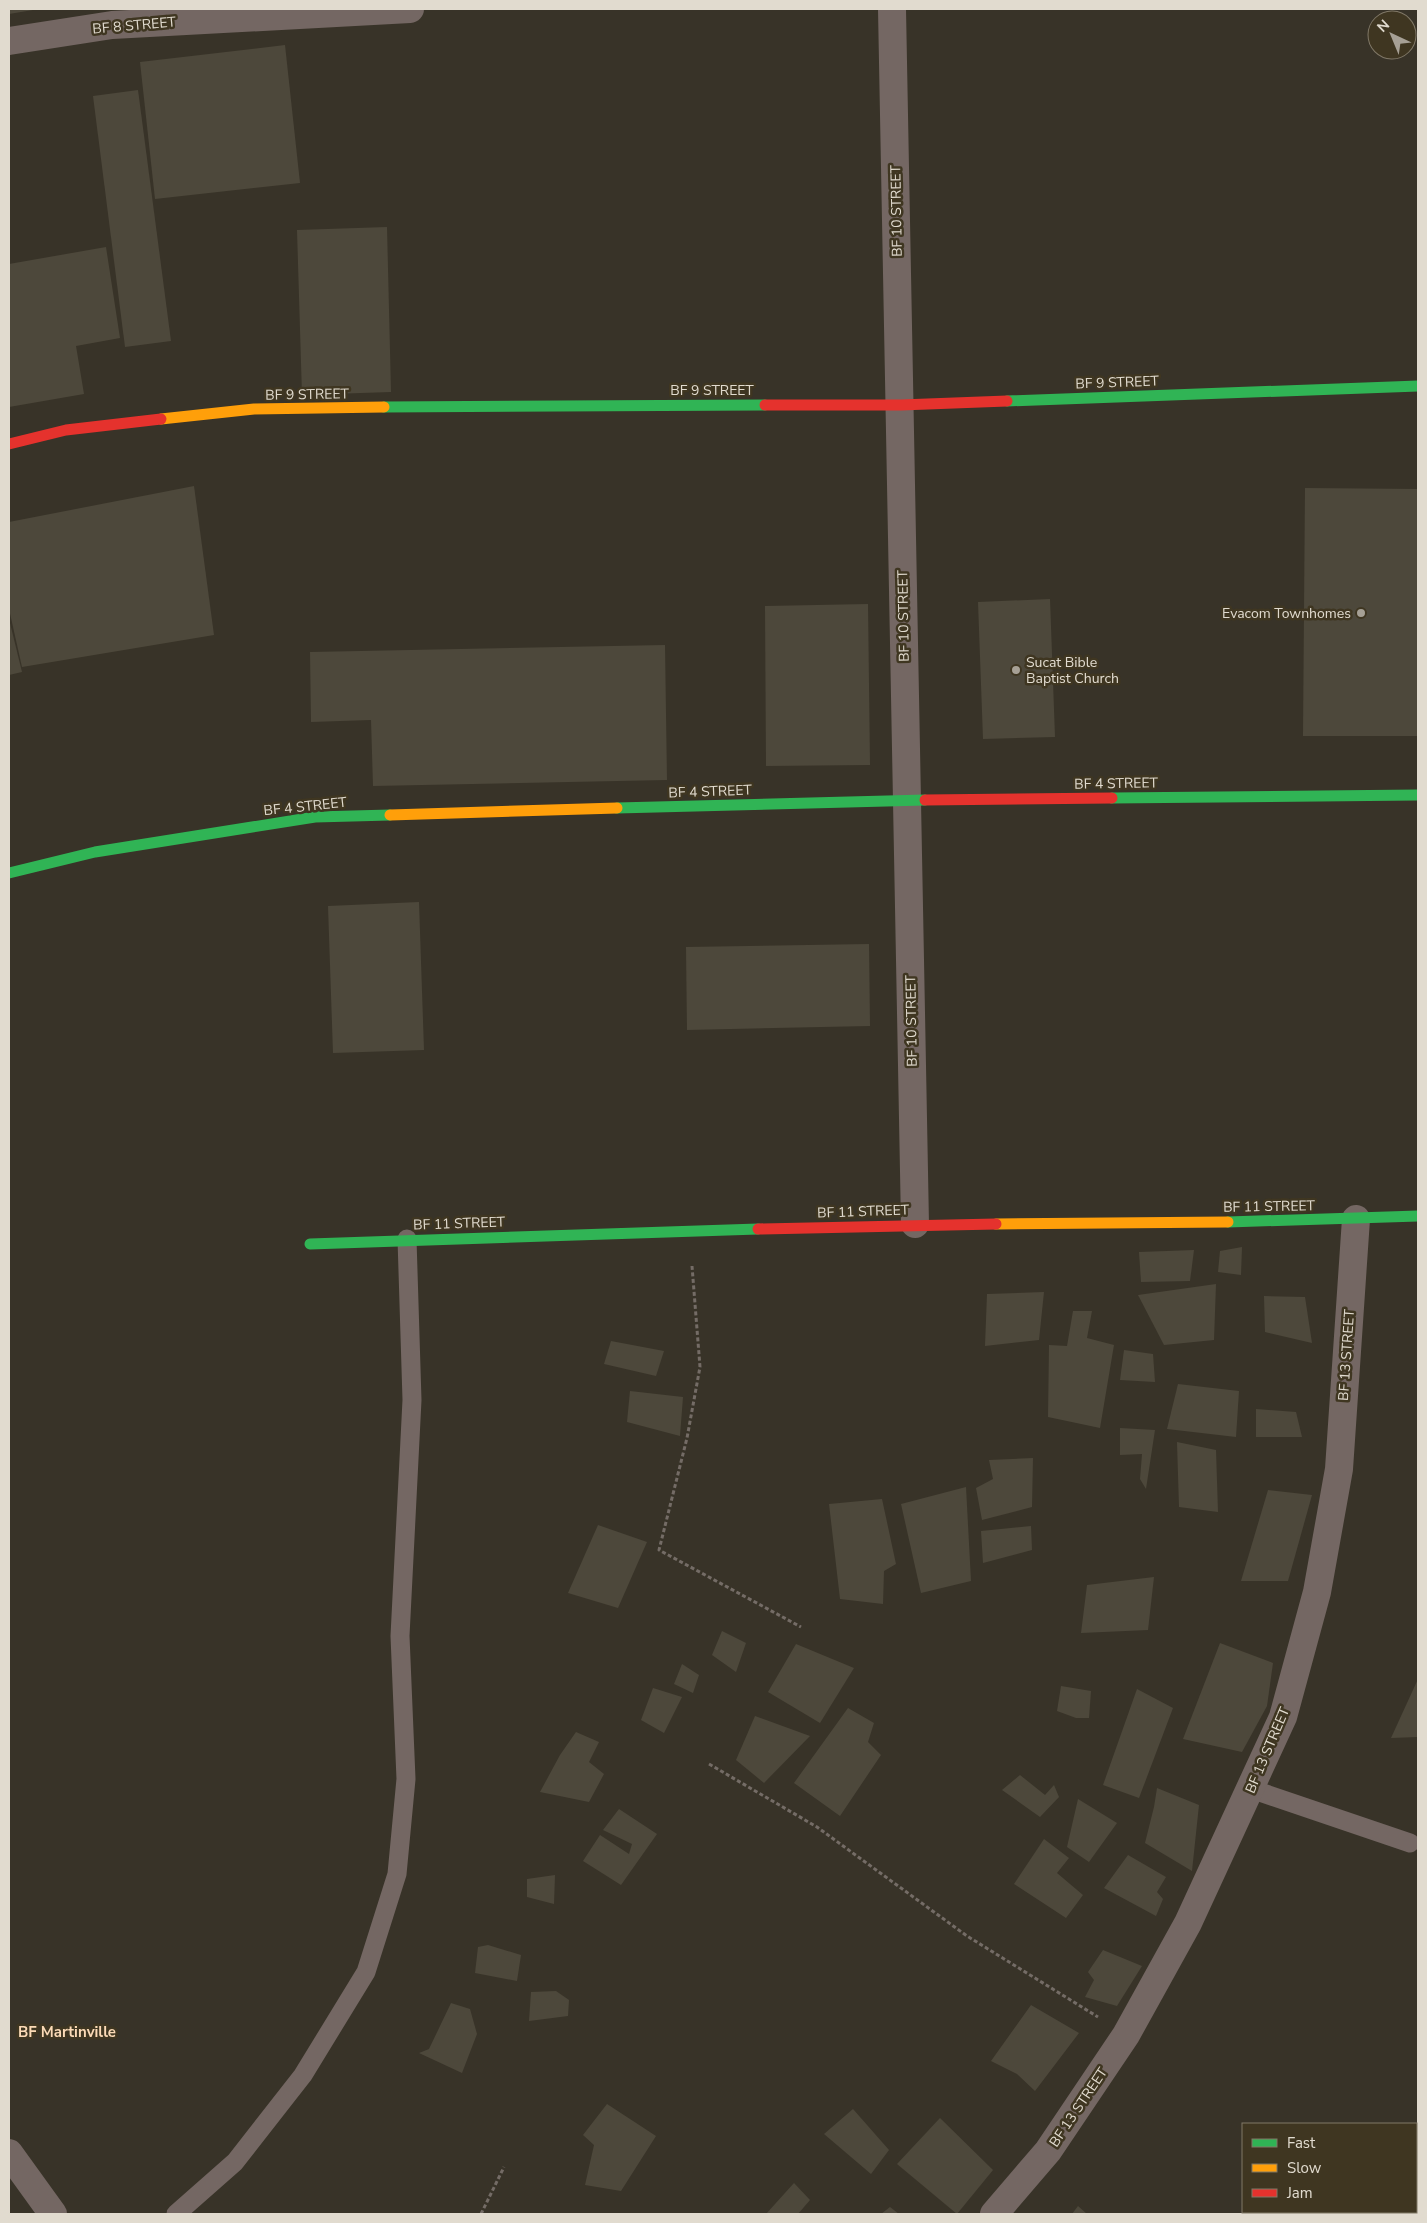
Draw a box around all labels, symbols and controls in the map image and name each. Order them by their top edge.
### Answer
north arrow [1367,10,1417,60]
street label: BF 8 STREET [92,12,177,39]
text: N [1373,16,1394,36]
street label: BF 10 STREET [886,164,907,257]
street label: BF 9 STREET [1075,372,1160,393]
street label: BF 9 STREET [670,381,754,400]
street label: BF 9 STREET [265,384,349,405]
street label: BF 10 STREET [893,569,914,662]
place label: Evacom Townhomes [1222,604,1351,623]
marker: Evacom Townhomes [1355,607,1367,619]
place label: Sucat Bible Baptist Church [1026,653,1119,688]
marker: Sucat Bible Baptist Church [1010,664,1022,676]
street label: BF 4 STREET [1074,773,1158,794]
street label: BF 4 STREET [668,781,753,802]
street label: BF 4 STREET [263,793,348,820]
street label: BF 10 STREET [901,974,922,1067]
street label: BF 11 STREET [1223,1196,1316,1217]
street label: BF 11 STREET [817,1200,910,1223]
street label: BF 11 STREET [413,1212,506,1235]
street label: BF 13 STREET [1334,1308,1359,1402]
street label: BF 13 STREET [1241,1704,1294,1796]
district label: BF Martinville [18,2022,116,2042]
street label: BF 13 STREET [1045,2063,1112,2151]
legend [1242,2123,1417,2213]
text: Fast [1287,2133,1316,2153]
text: Slow [1287,2158,1322,2178]
text: Jam [1286,2183,1313,2203]

